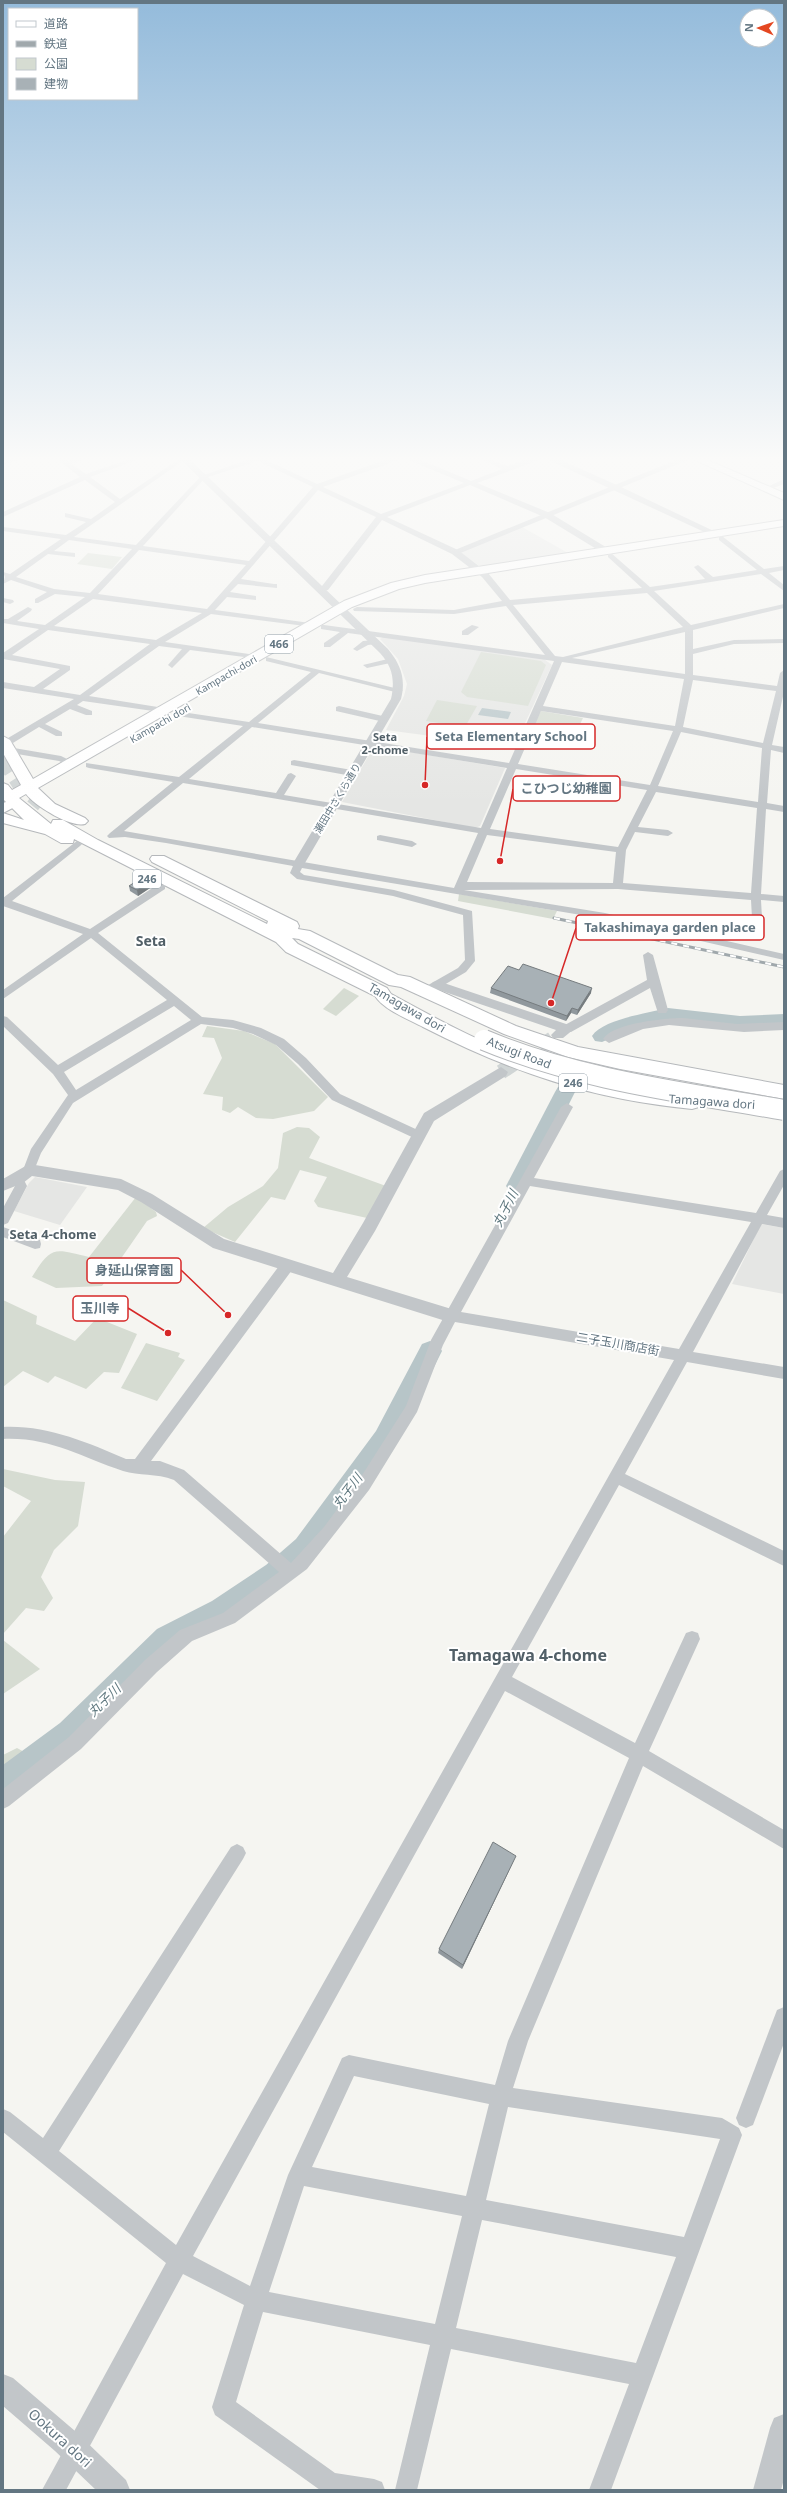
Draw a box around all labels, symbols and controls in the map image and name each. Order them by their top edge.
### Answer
legend [8,8,138,100]
north arrow [739,8,779,48]
text: 道路 [44,15,68,32]
text: N [741,23,756,32]
text: 鉄道 [44,35,68,52]
text: 公園 [44,55,68,72]
text: 建物 [44,75,68,92]
road number: 466 [265,635,293,653]
street label: Kampachi-dori [193,652,259,698]
street label: Kampachi dori [127,700,193,746]
callout: Seta Elementary School [427,724,595,749]
text: Seta Elementary School [435,727,587,745]
district label: Seta 2-chome [362,729,409,757]
street label: 瀬田中さくら通り [310,760,364,836]
callout: こひつじ幼稚園 [513,776,620,801]
text: こひつじ幼稚園 [520,779,612,797]
road number: 246 [133,870,161,888]
callout: Takashimaya garden place [576,915,764,940]
text: Takashimaya garden place [584,918,756,936]
district label: Seta [136,931,166,950]
street label: Tamagawa dori [366,979,449,1037]
street label: Atsugi Road [485,1032,554,1073]
road number: 246 [559,1074,587,1092]
street label: Tamagawa dori [668,1090,756,1113]
water label: 丸子川 [488,1185,523,1229]
district label: Seta 4-chome [9,1225,97,1243]
callout: 身延山保育園 [87,1258,181,1283]
text: 身延山保育園 [95,1261,173,1279]
callout: 玉川寺 [73,1296,128,1321]
text: 玉川寺 [80,1299,120,1317]
street label: 二子玉川商店街 [575,1328,661,1359]
water label: 丸子川 [328,1468,367,1512]
district label: Tamagawa 4-chome [449,1644,607,1666]
water label: 丸子川 [84,1679,126,1720]
street label: Ookura dori [25,2404,96,2471]

